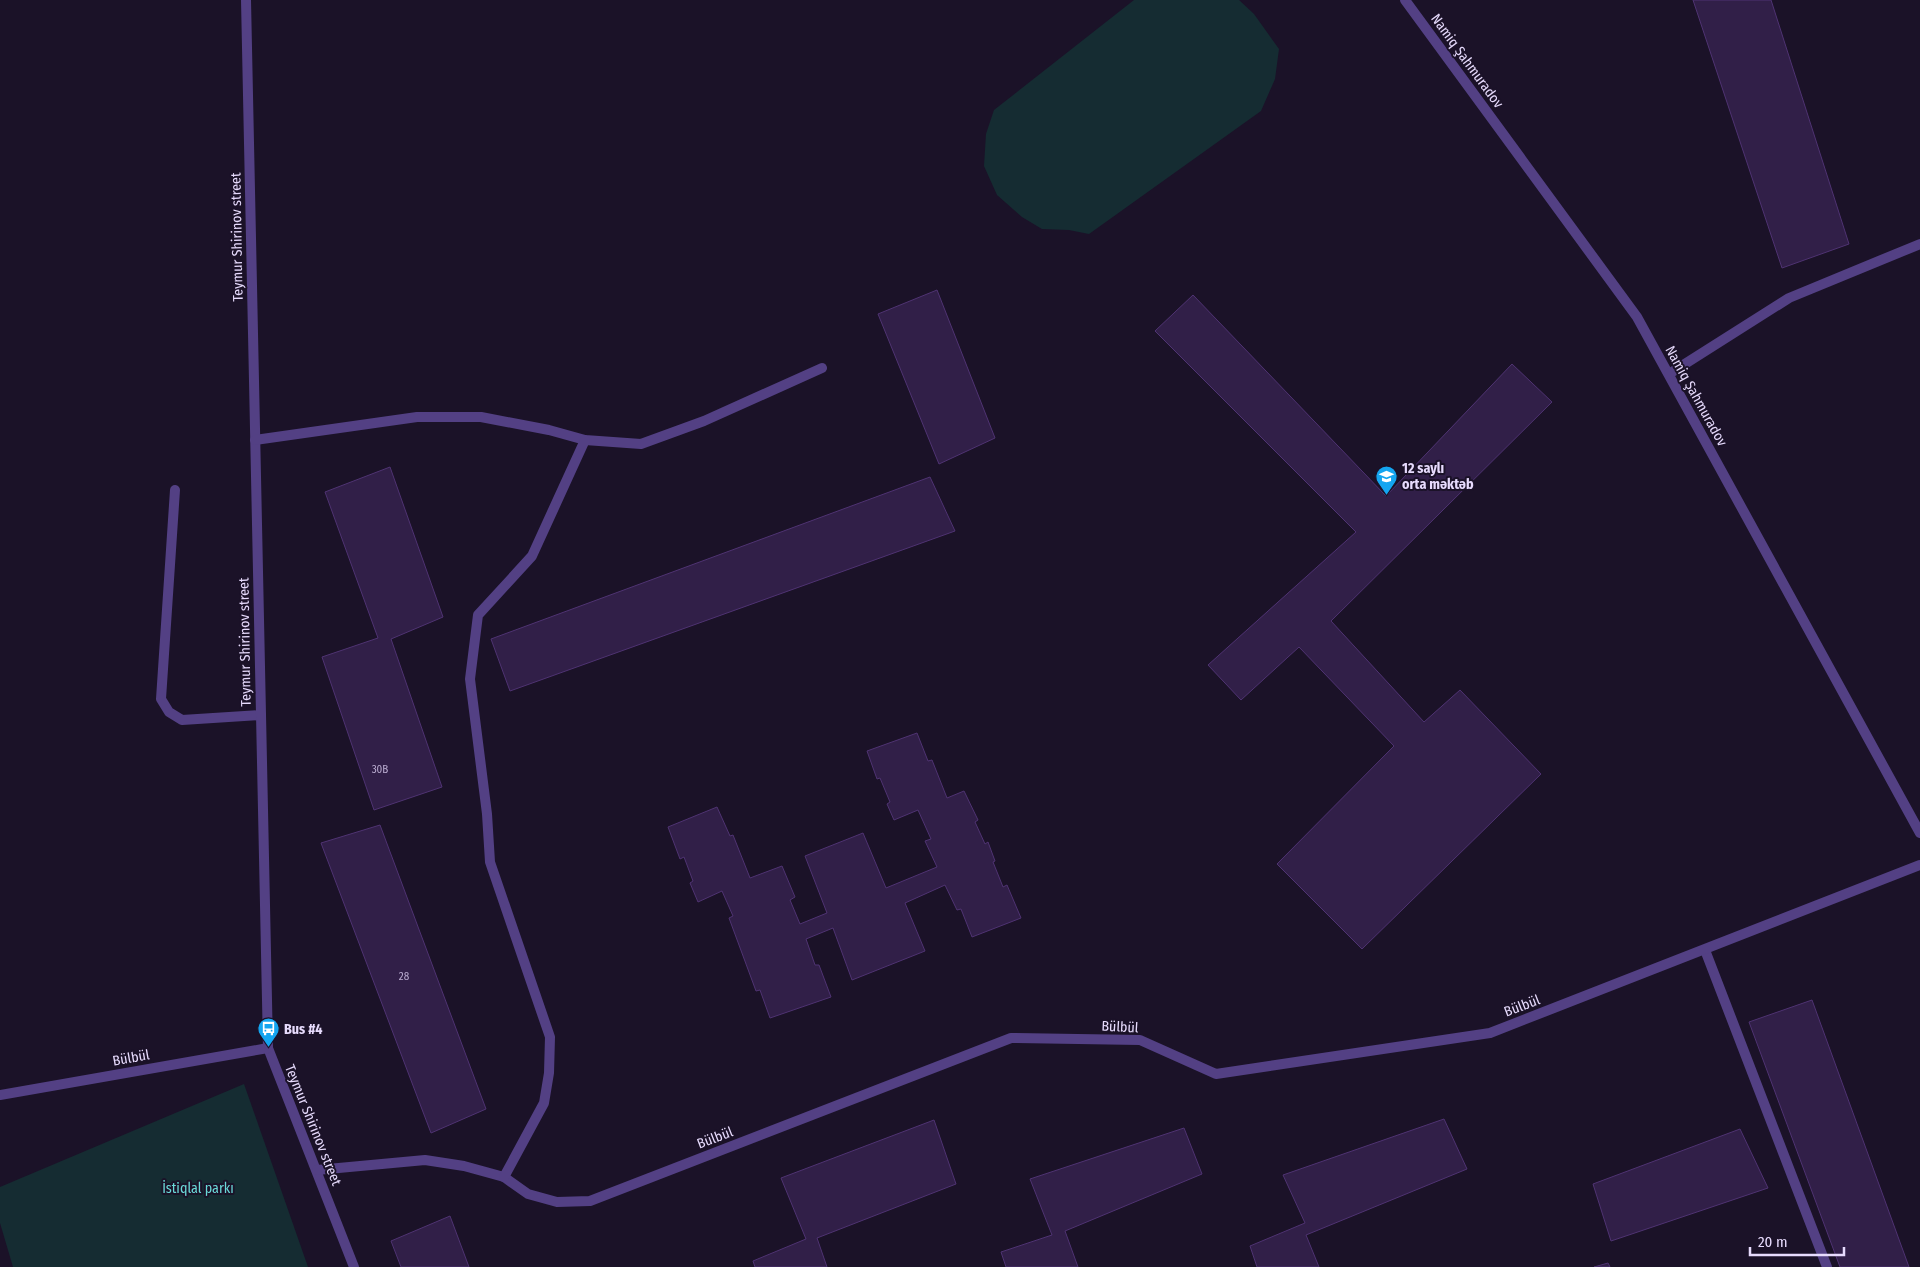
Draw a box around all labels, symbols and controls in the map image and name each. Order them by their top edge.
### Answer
street label: Namiq Şahmuradov [1427,11,1507,112]
street label: Teymur Shirinov street [227,172,247,302]
street label: Namiq Şahmuradov [1661,343,1731,450]
place label: 12 saylı orta məktəb [1402,460,1474,493]
school or university icon: 12 saylı orta məktəb [1374,464,1398,495]
street label: Teymur Shirinov street [235,577,255,707]
house number: 30B [372,763,388,776]
house number: 28 [399,970,410,983]
street label: Bülbül [1502,991,1543,1021]
bus stop icon: Bus #4 [256,1017,280,1048]
street label: Bülbül [1101,1018,1139,1036]
place label: Bus #4 [284,1021,322,1038]
street label: Bülbül [111,1046,151,1070]
street label: Teymur Shirinov street [281,1062,345,1188]
street label: Bülbül [695,1123,736,1153]
park label: İstiqlal parkı [162,1180,234,1197]
scale bar [1750,1224,1844,1256]
text: 20 m [1758,1233,1788,1251]

